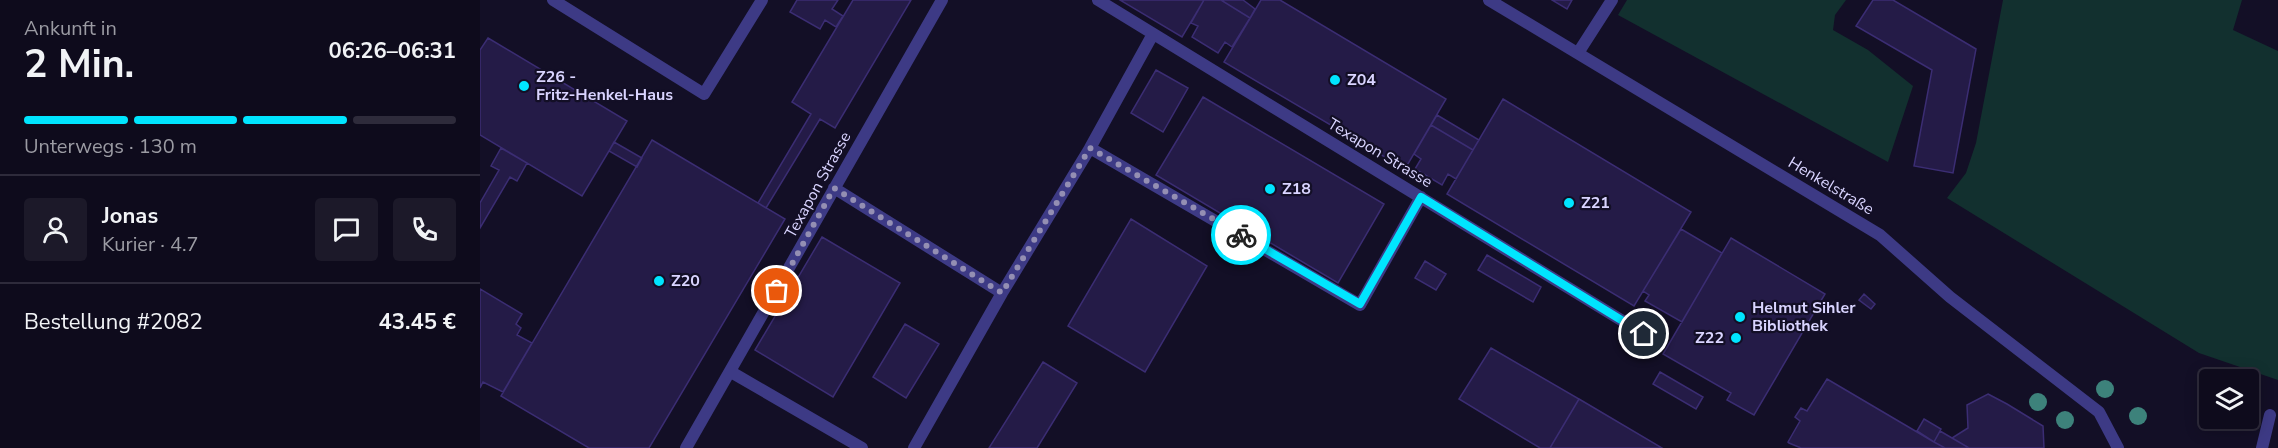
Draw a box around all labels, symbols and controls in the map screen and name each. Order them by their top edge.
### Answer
text: Ankunft in [24,15,117,42]
text: 06:26–06:31 [328,36,456,66]
text: 2 Min. [24,38,134,91]
place label: Z26 - Fritz-Henkel-Haus [536,66,673,106]
place label: Z04 [1347,69,1376,91]
marker: Z04 [1328,73,1342,87]
marker: Z26 - Fritz-Henkel-Haus [517,79,531,93]
street label: Texapon Strasse [1324,113,1436,193]
street label: Texapon Strasse [780,128,856,242]
text: Unterwegs · 130 m [24,133,197,160]
street label: Henkelstraße [1784,152,1878,220]
place label: Z18 [1282,178,1311,200]
marker: Z18 [1263,182,1277,196]
place label: Z21 [1581,192,1610,214]
marker: Z21 [1562,196,1576,210]
button: person [24,198,87,261]
button: chat [315,198,378,261]
button: phone [393,198,456,261]
text: Jonas [102,201,158,231]
courier [1211,205,1271,265]
icon: bike [1225,219,1258,252]
text: Kurier · 4.7 [102,231,199,258]
pin [751,265,802,316]
place label: Z20 [671,270,700,292]
marker: Z20 [652,274,666,288]
icon: bag [760,274,793,307]
place label: Helmut Sihler Bibliothek [1752,297,1856,337]
text: Bestellung #2082 [24,307,203,337]
text: 43.45 € [379,307,456,337]
pin [1618,308,1669,359]
marker: Helmut Sihler Bibliothek [1733,310,1747,324]
icon: home [1627,317,1660,350]
place label: Z22 [1695,327,1724,349]
marker: Z22 [1729,331,1743,345]
map controls [2199,369,2259,429]
button: layers [2199,369,2259,429]

